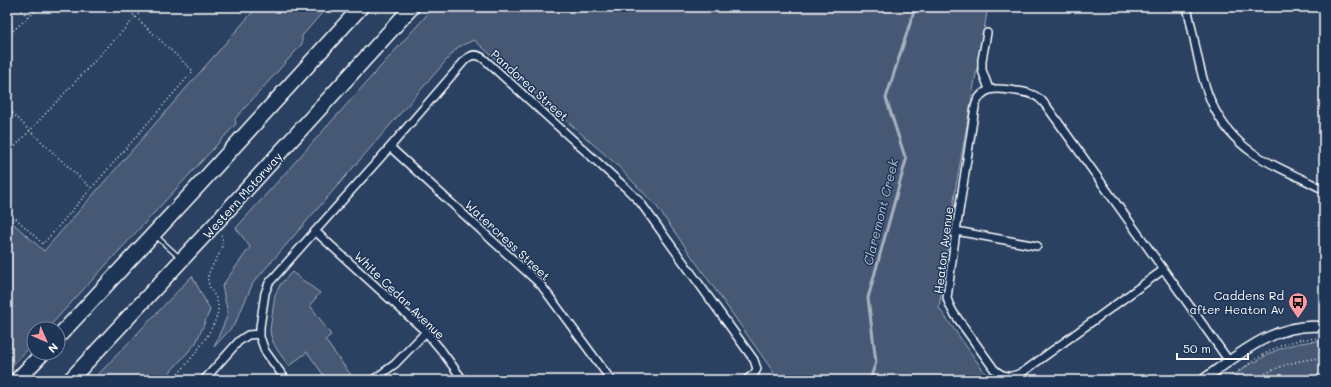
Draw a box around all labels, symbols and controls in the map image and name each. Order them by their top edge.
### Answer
street label: Pandorea Street [488,46,572,124]
street label: Western Motorway [199,148,285,242]
water label: Claremont Creek [859,156,902,267]
street label: Watercress Street [462,196,554,284]
street label: Heaton Avenue [930,205,956,295]
street label: White Cedar Avenue [351,248,449,342]
place label: Caddens Rd after Heaton Av [1189,287,1284,317]
bus stop icon: Caddens Rd after Heaton Av [1287,291,1309,319]
north arrow [26,321,66,361]
scale bar [1177,335,1248,361]
text: N [45,340,62,357]
text: 50 m [1183,340,1211,356]

